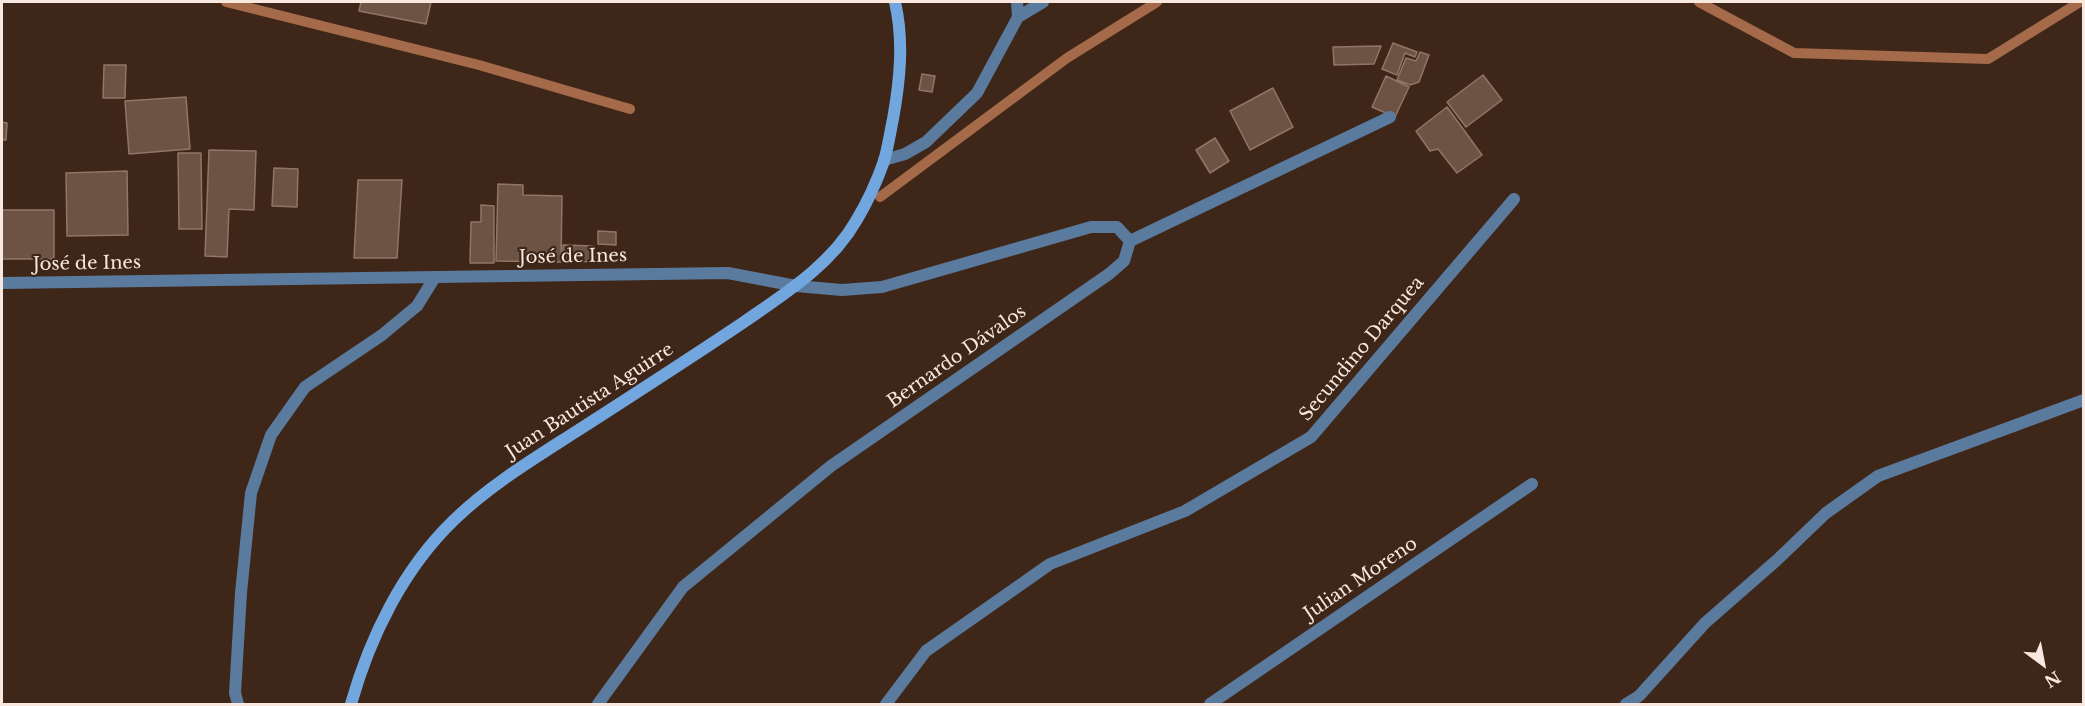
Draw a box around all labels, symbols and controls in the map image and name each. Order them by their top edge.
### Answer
street label: José de Ines [519,245,627,269]
street label: José de Ines [33,252,141,276]
street label: Secundino Darquea [1295,272,1429,426]
street label: Bernardo Dávalos [883,301,1031,413]
street label: Juan Bautista Aguirre [502,339,678,463]
street label: Julian Moreno [1300,533,1422,625]
north arrow [2013,634,2073,694]
text: N [2041,667,2064,692]

